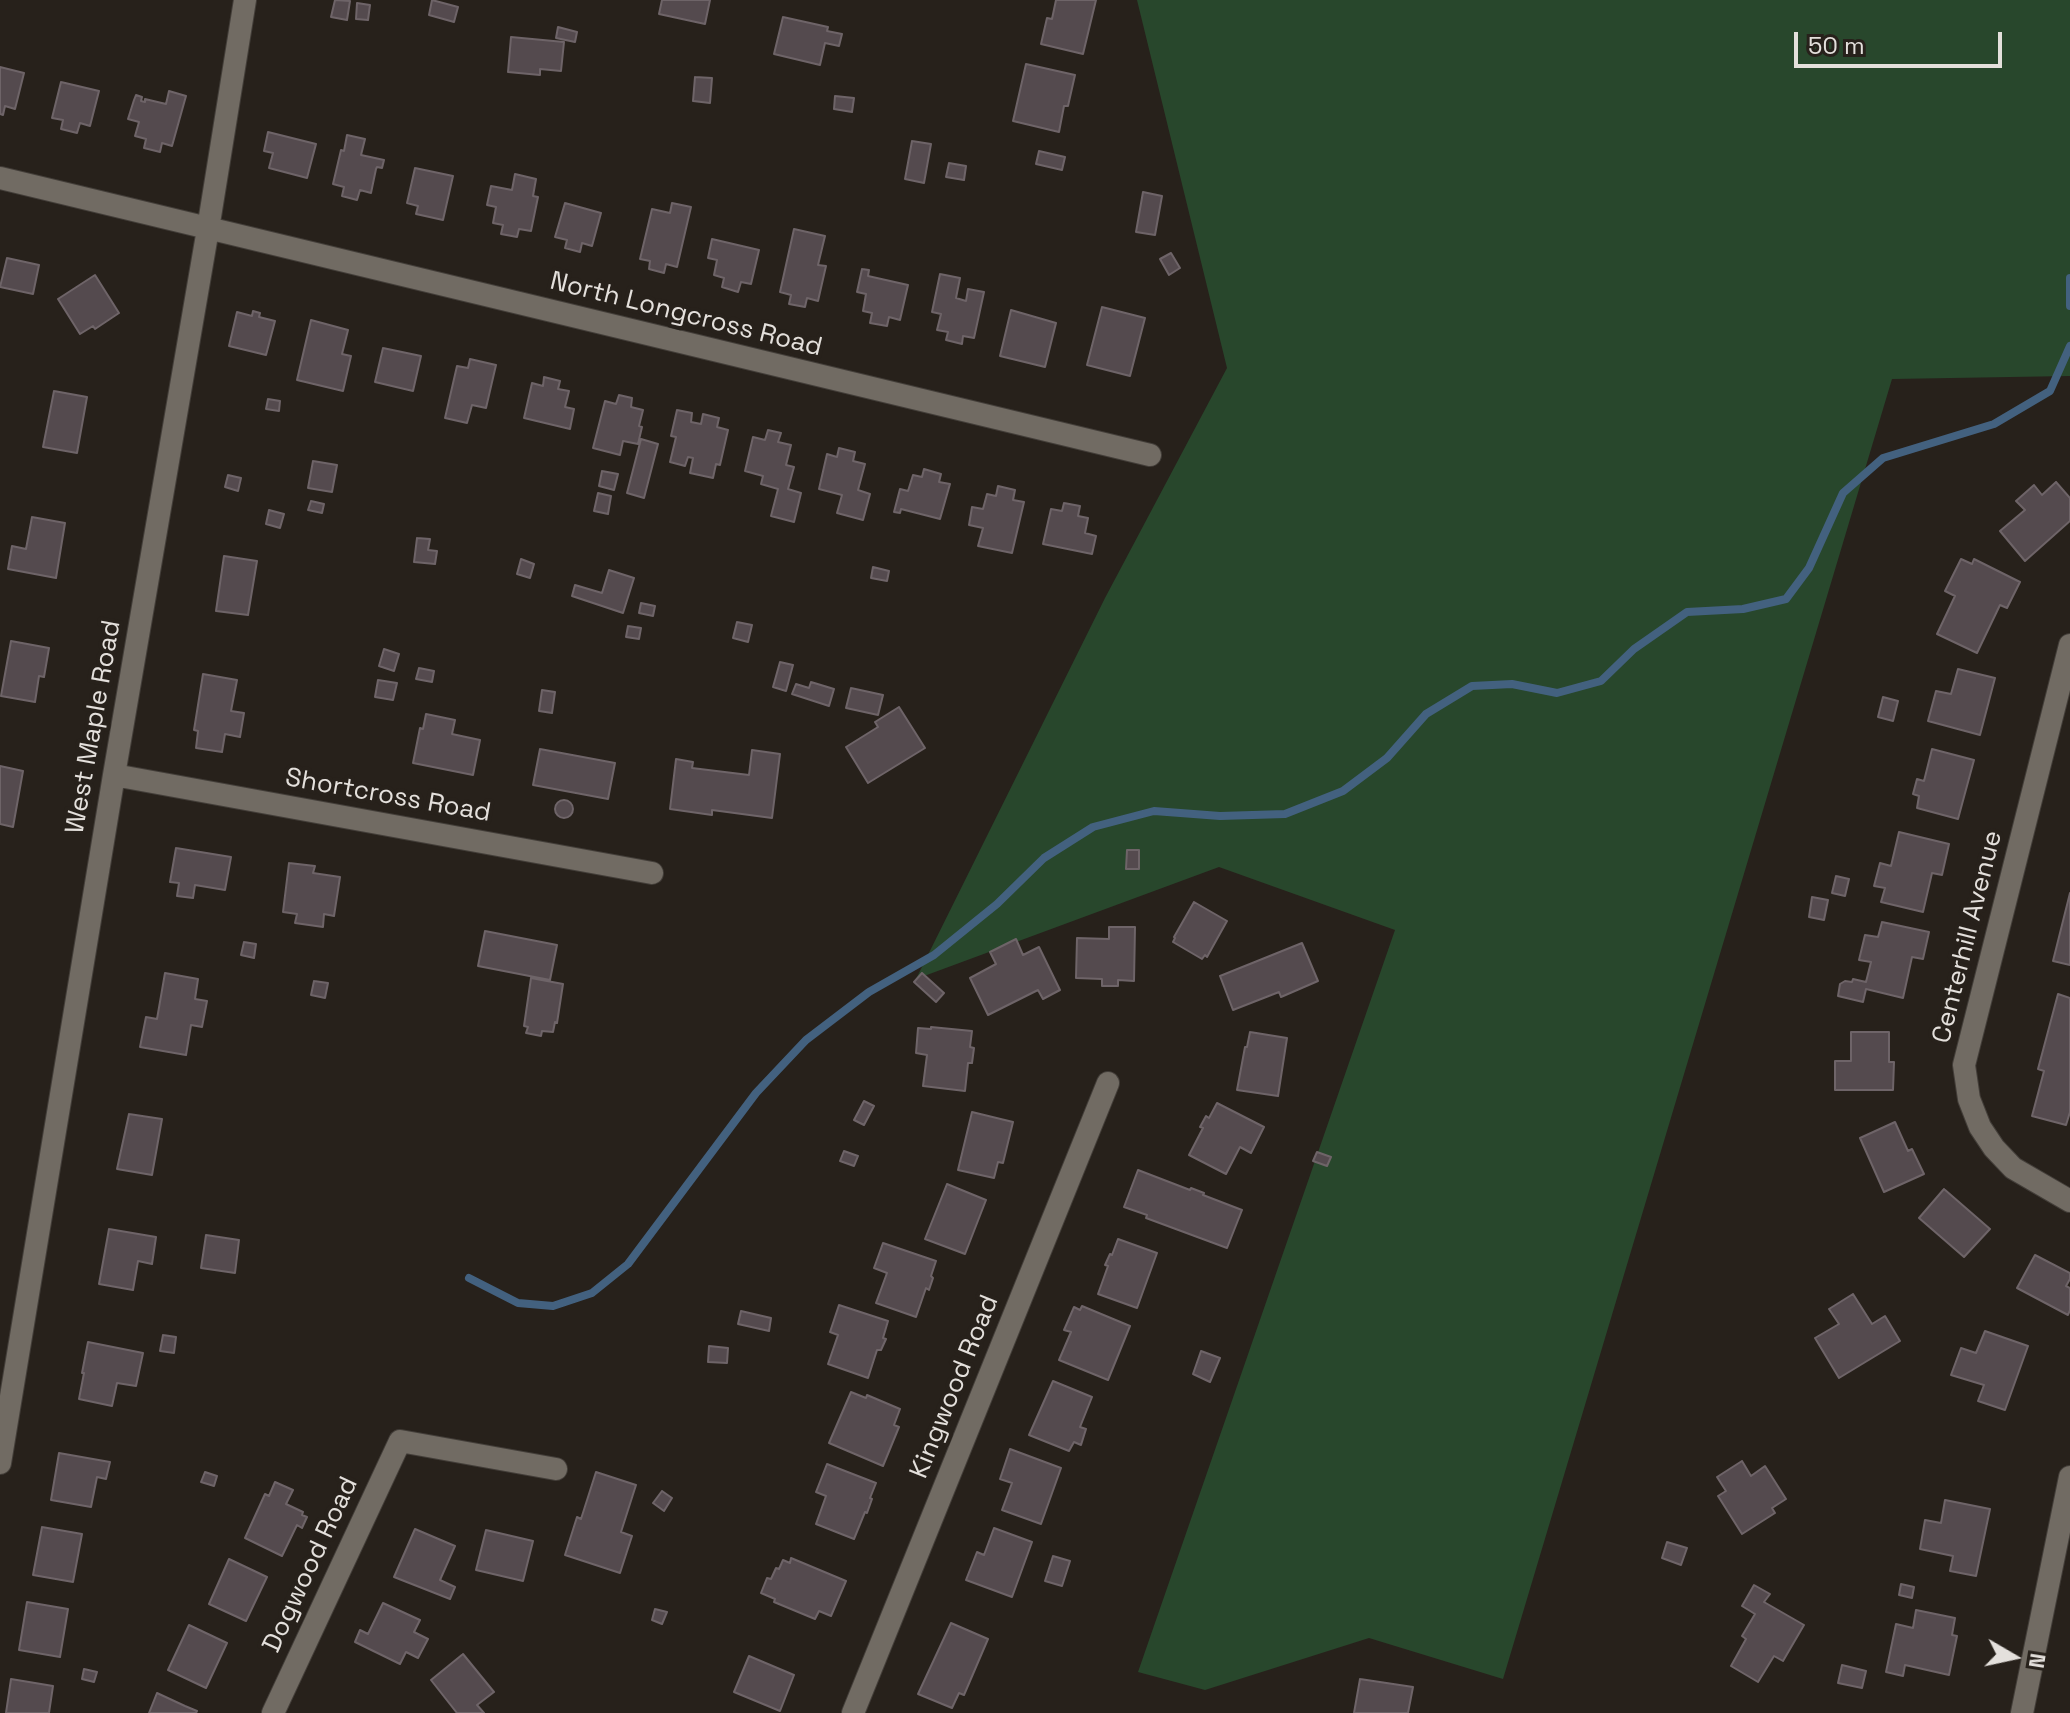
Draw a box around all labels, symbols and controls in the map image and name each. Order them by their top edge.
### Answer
scale bar [1798,16,2006,66]
text: 50 m [1808,30,1865,61]
street label: North Longcross Road [547,266,825,364]
street label: West Maple Road [60,618,128,836]
street label: Shortcross Road [283,763,493,829]
street label: Centerhill Avenue [1927,828,2009,1046]
street label: Kingwood Road [904,1291,1006,1483]
street label: Dogwood Road [257,1472,365,1658]
north arrow [1974,1617,2054,1697]
text: N [2023,1651,2053,1670]

